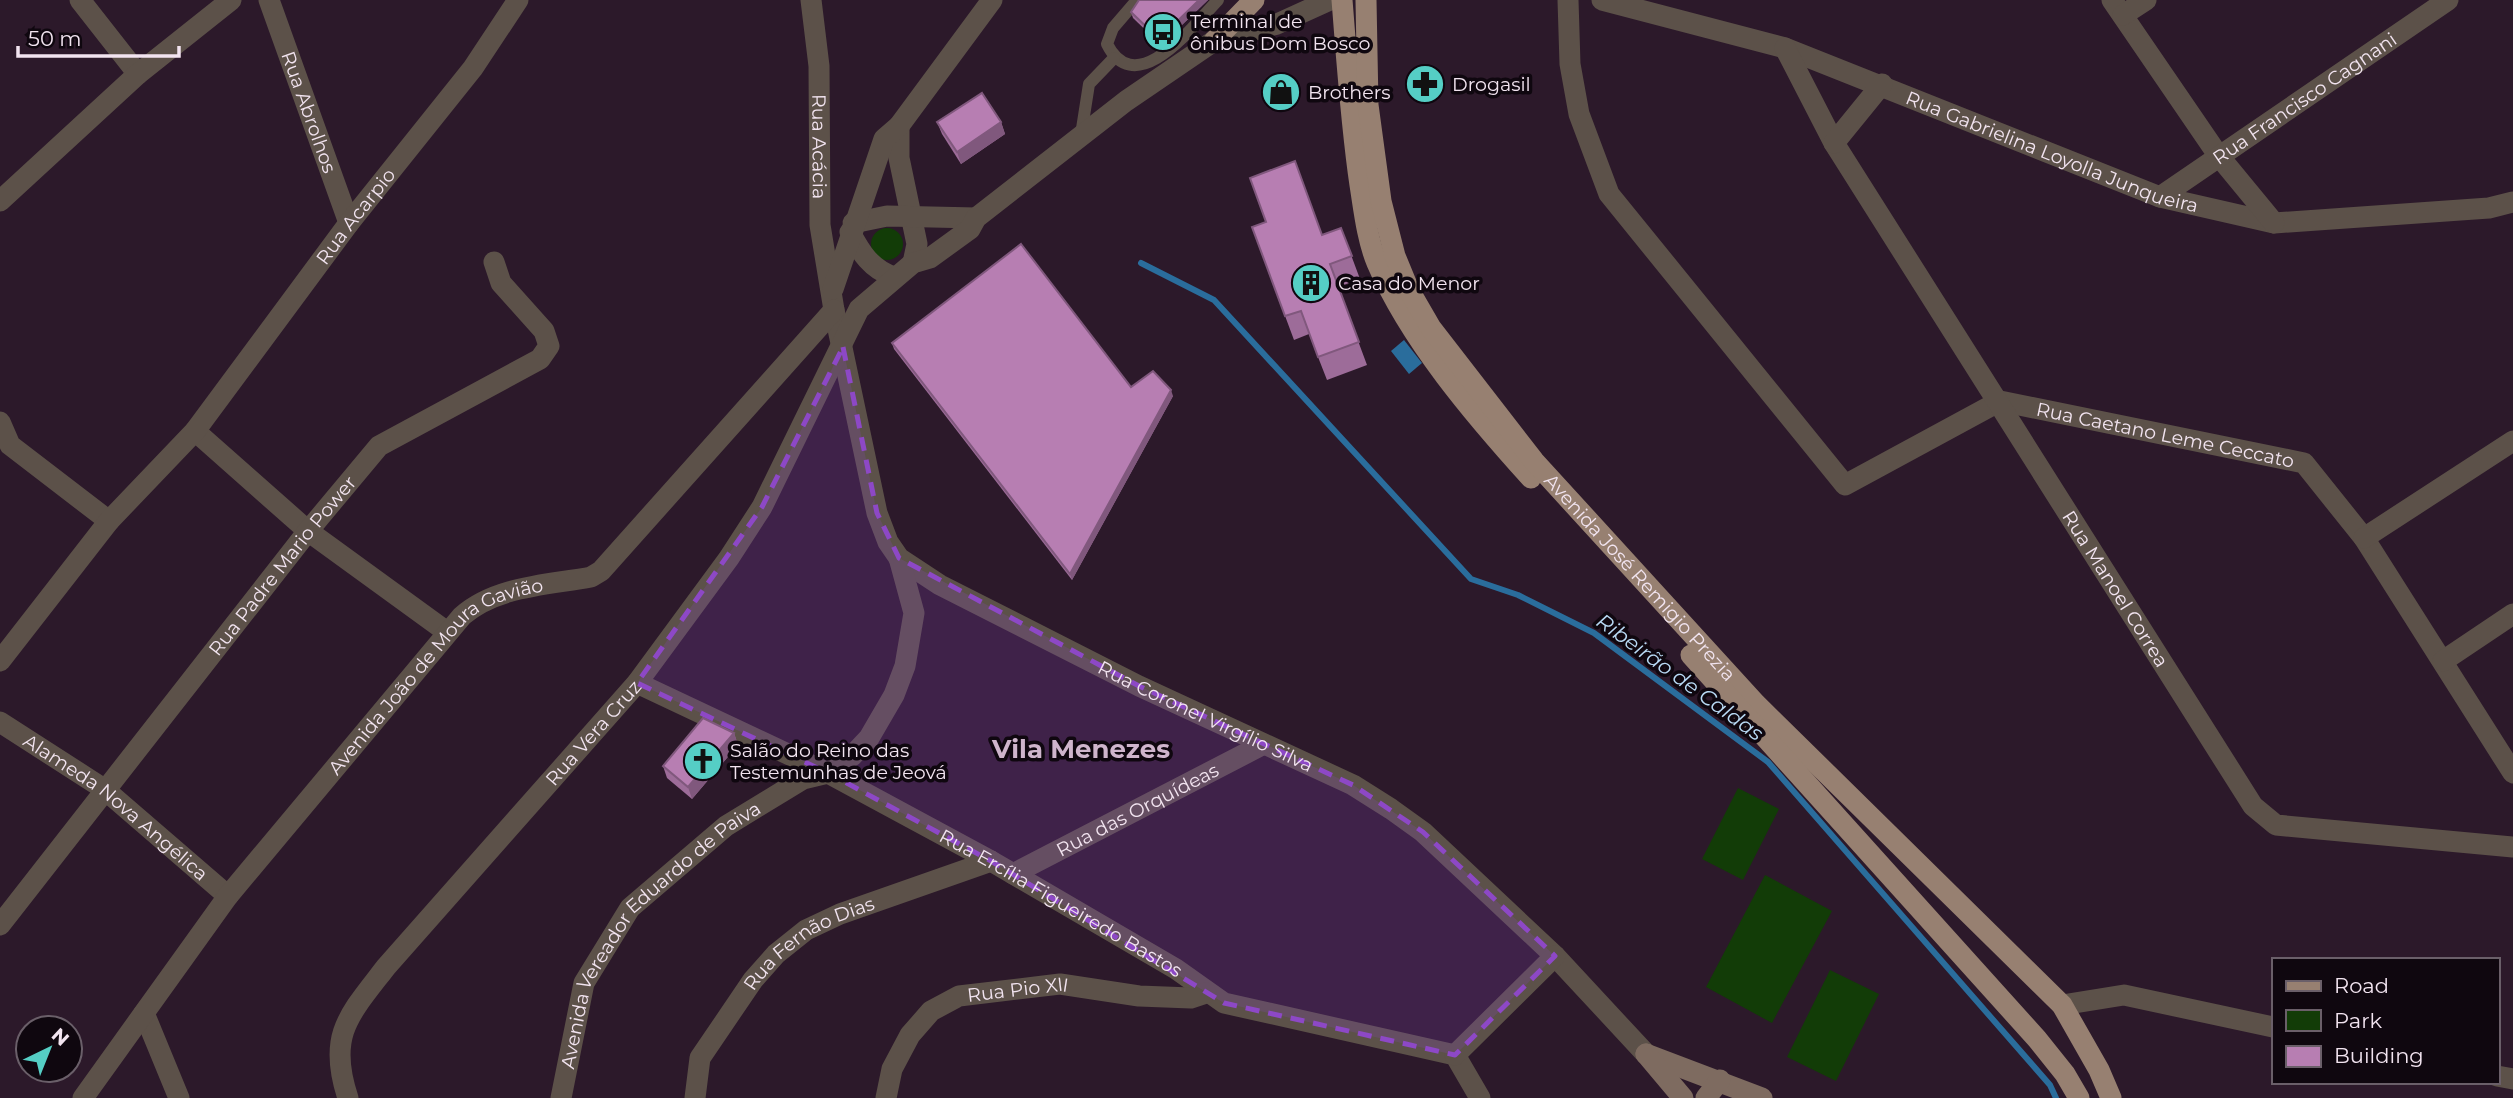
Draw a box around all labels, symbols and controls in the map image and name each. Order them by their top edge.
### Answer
place label: Terminal de ônibus Dom Bosco [1190,10,1371,55]
bus stop icon: Terminal de ônibus Dom Bosco [1142,11,1184,53]
scale bar [18,14,178,58]
text: 50 m [28,26,82,51]
street label: Rua Francisco Cagnani [2208,27,2401,169]
street label: Rua Abrolhos [277,48,342,176]
pharmacy icon: Drogasil [1404,63,1446,105]
shop icon: Brothers [1260,71,1302,113]
place label: Drogasil [1452,73,1531,96]
place label: Brothers [1308,81,1391,104]
street label: Rua Gabrielina Loyolla Junqueira [1903,86,2201,217]
street label: Rua Acácia [808,94,831,199]
street label: Rua Acarpio [311,163,400,269]
building icon: Casa do Menor [1290,262,1332,304]
place label: Casa do Menor [1338,272,1480,295]
street label: Rua Caetano Leme Ceccato [2034,397,2296,472]
street label: Avenida José Remigio Prezia [1540,469,1741,686]
street label: Rua Padre Mario Power [204,471,361,660]
street label: Rua Manoel Correa [2058,506,2174,671]
street label: Avenida João de Moura Gavião [323,573,545,779]
water label: Ribeirão de Caldas [1592,608,1768,746]
street label: Rua Coronel Virgílio Silva [1094,656,1317,777]
street label: Rua Vera Cruz [540,675,646,790]
street label: Alameda Nova Angélica [19,729,213,885]
district label: Vila Menezes [991,733,1170,765]
place label: Salão do Reino das Testemunhas de Jeová [730,739,947,784]
church icon: Salão do Reino das Testemunhas de Jeová [682,740,724,782]
street label: Rua das Orquídeas [1052,758,1222,861]
street label: Avenida Vereador Eduardo de Paiva [556,796,765,1071]
street label: Rua Ercília Figueiredo Bastos [936,824,1187,982]
street label: Rua Fernão Dias [738,891,877,994]
legend [2272,958,2499,1084]
street label: Rua Pio XII [966,972,1070,1006]
text: Road [2334,973,2389,998]
text: Park [2334,1008,2382,1033]
north arrow [14,1014,84,1084]
text: N [47,1023,74,1051]
text: Building [2334,1043,2424,1068]

